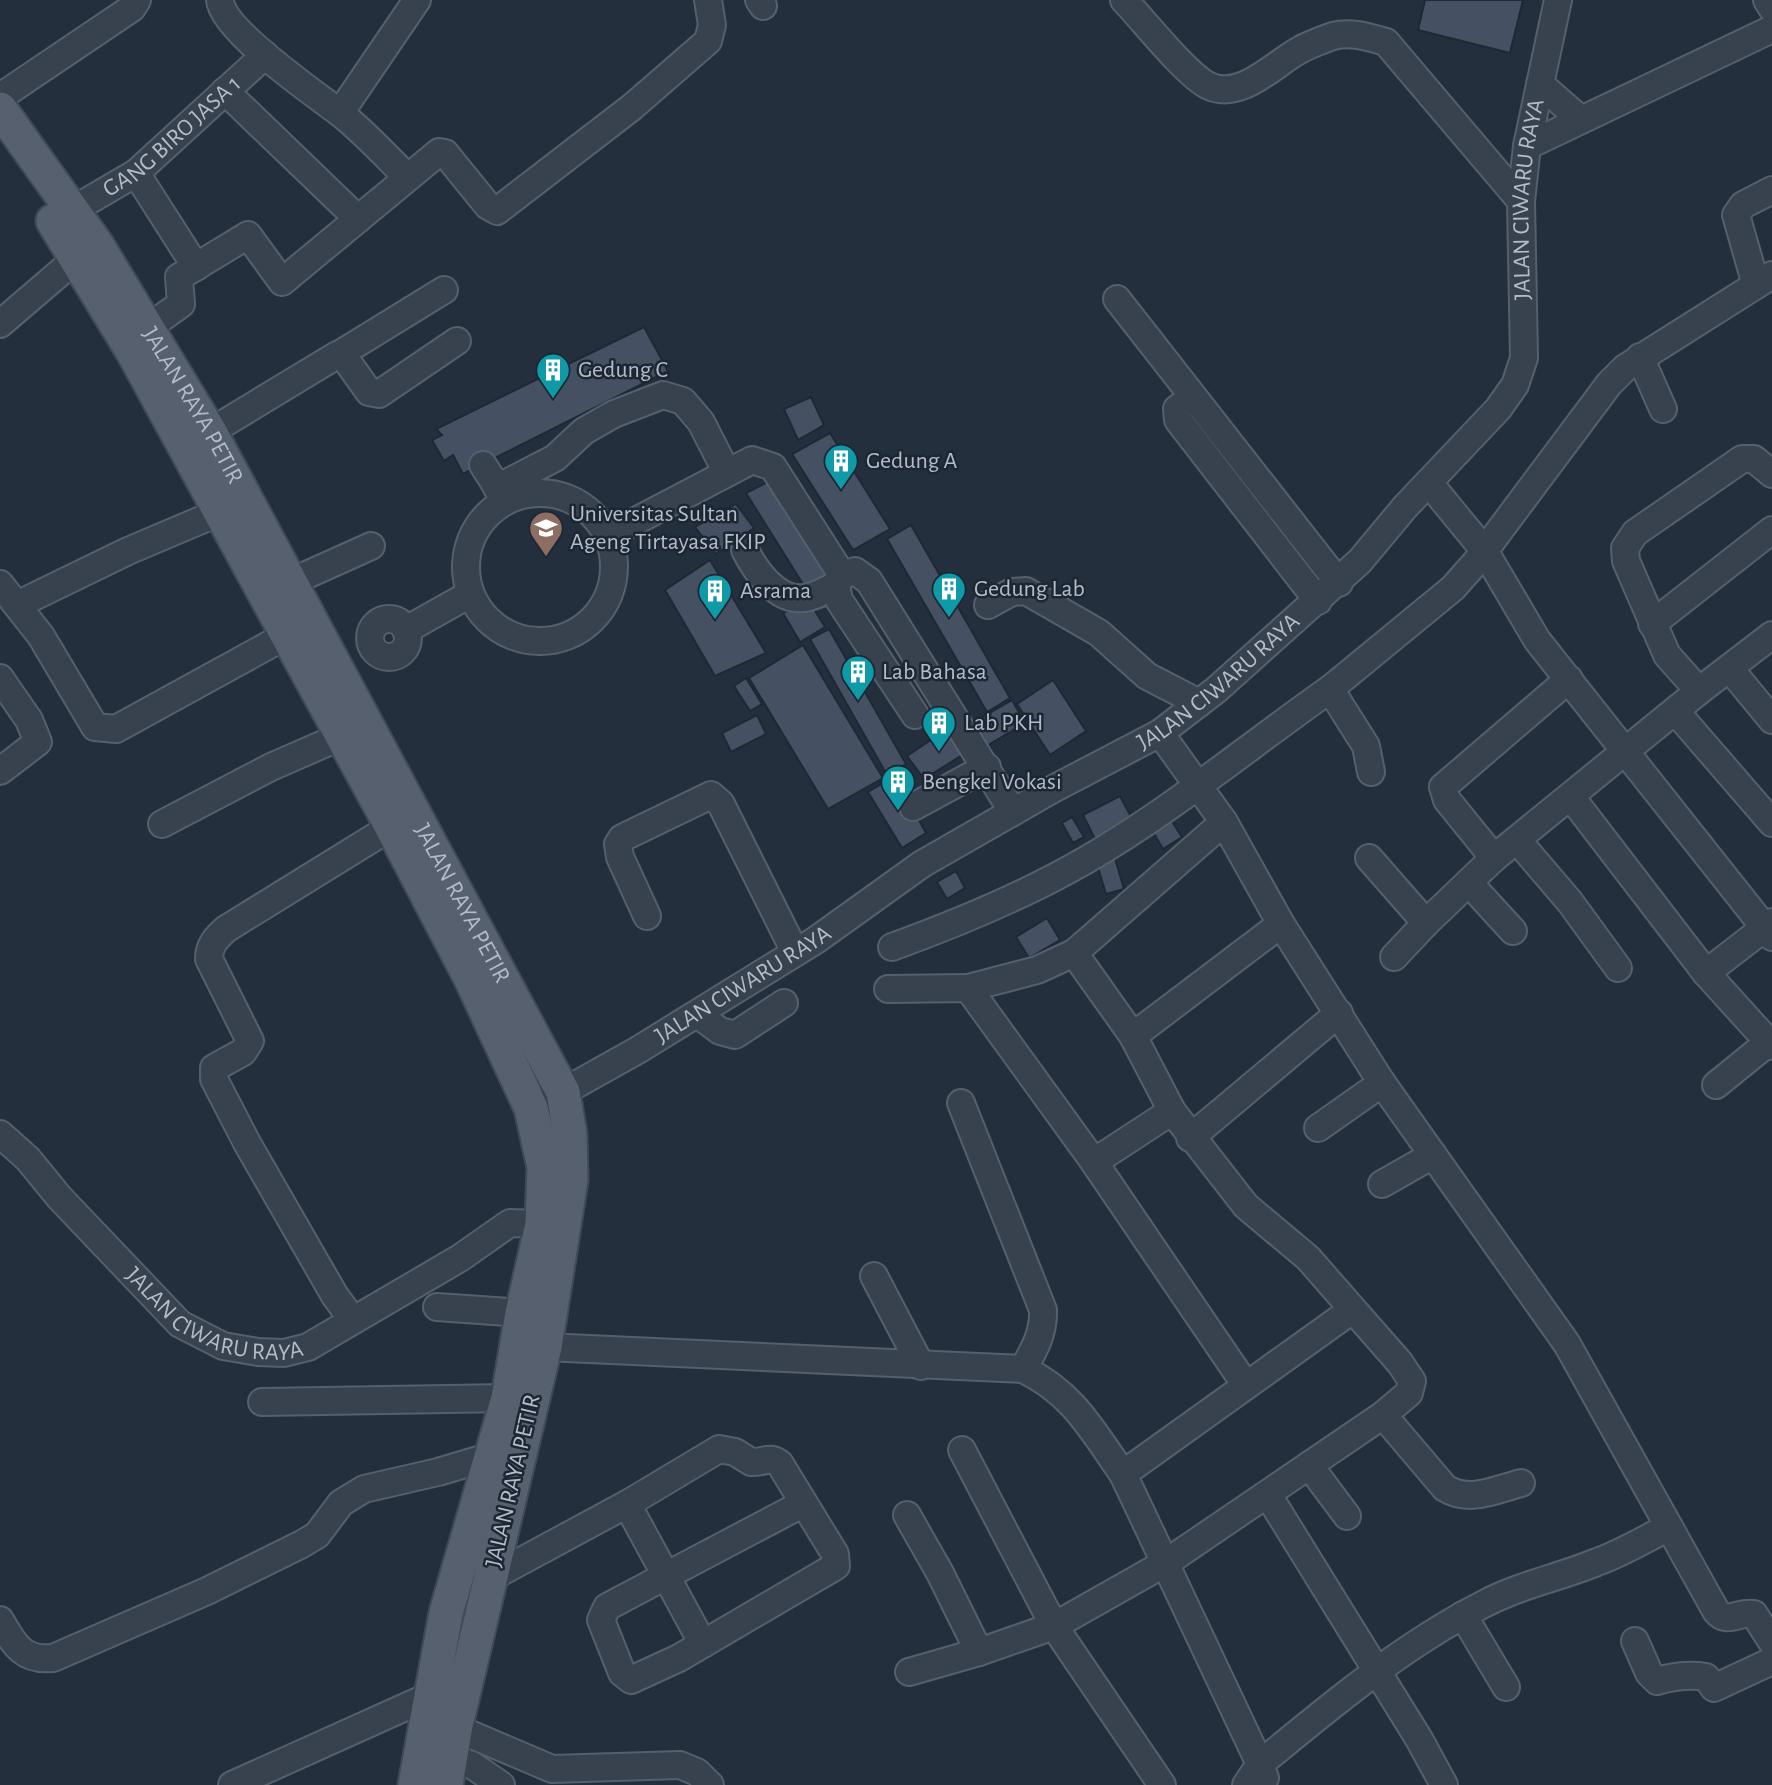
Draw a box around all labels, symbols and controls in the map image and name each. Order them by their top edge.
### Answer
street label: GANG BIRO JASA 1 [99,72,245,201]
street label: JALAN CIWARU RAYA [1509,97,1549,300]
street label: JALAN RAYA PETIR [138,323,247,488]
building icon: Gedung C [534,351,572,400]
place label: Gedung C [578,358,668,382]
building icon: Gedung A [822,442,860,491]
place label: Gedung A [866,449,957,473]
place label: Universitas Sultan Ageng Tirtayasa FKIP [570,502,766,554]
school or university icon: Universitas Sultan Ageng Tirtayasa FKIP [527,509,565,558]
building icon: Gedung Lab [930,570,968,619]
building icon: Asrama [696,572,734,621]
place label: Gedung Lab [974,577,1085,601]
place label: Asrama [740,579,811,603]
street label: JALAN CIWARU RAYA [1133,609,1304,755]
building icon: Lab Bahasa [839,653,877,702]
place label: Lab Bahasa [882,660,987,684]
building icon: Lab PKH [920,704,958,753]
place label: Lab PKH [964,711,1043,735]
building icon: Bengkel Vokasi [879,763,917,812]
place label: Bengkel Vokasi [922,770,1062,794]
street label: JALAN RAYA PETIR [410,820,514,987]
street label: JALAN CIWARU RAYA [651,921,836,1048]
street label: JALAN CIWARU RAYA [121,1263,306,1365]
street label: JALAN RAYA PETIR [481,1392,545,1570]

